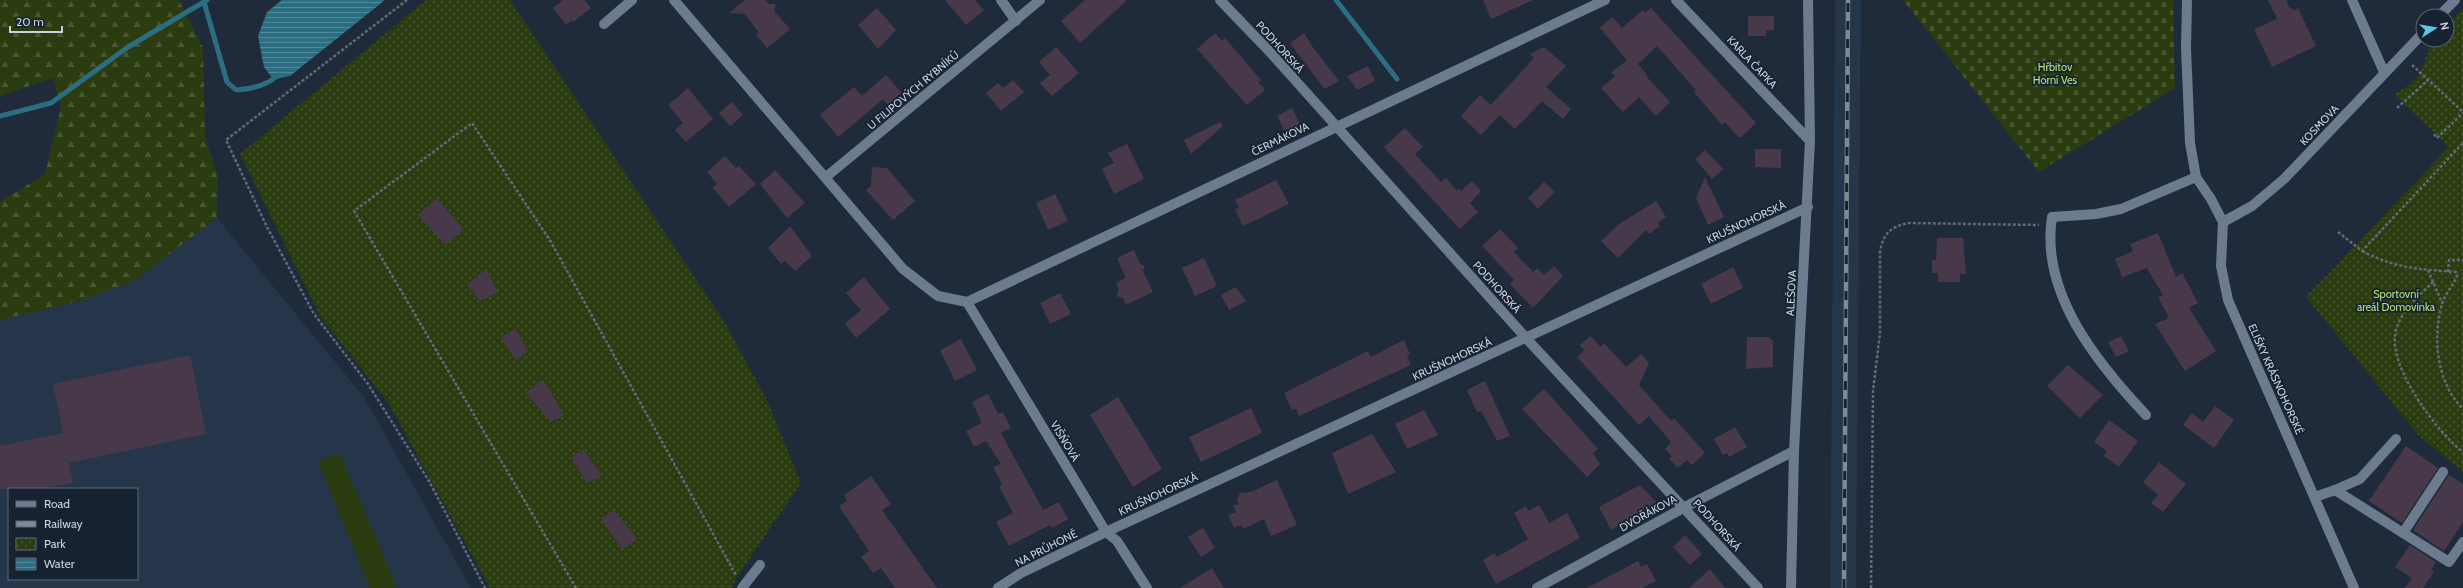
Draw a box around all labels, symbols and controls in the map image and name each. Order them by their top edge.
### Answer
scale bar [10,8,62,34]
north arrow [2415,8,2455,48]
text: 20 m [16,14,44,29]
street label: PODHORSKÁ [1253,18,1307,76]
text: N [2437,21,2452,31]
street label: KARLA ČAPKA [1724,33,1780,92]
street label: U FILIPOVÝCH RYBNÍKŮ [864,47,962,133]
park label: Hřbitov Horní Ves [2033,60,2078,87]
street label: KOSMOVA [2296,101,2342,148]
street label: ČERMÁKOVA [1249,119,1311,159]
street label: KRUŠNOHORSKÁ [1704,197,1788,246]
street label: PODHORSKÁ [1470,258,1524,316]
street label: ALEŠOVA [1783,269,1799,316]
park label: Sportovní areál Domovinka [2357,287,2436,314]
street label: ELIŠKY KRÁSNOHORSKÉ [2245,321,2307,437]
street label: KRUŠNOHORSKÁ [1410,334,1494,383]
street label: VIŠŇOVÁ [1047,418,1083,464]
street label: KRUŠNOHORSKÁ [1116,469,1200,518]
legend [8,488,138,580]
street label: DVOŘÁKOVA [1617,491,1679,535]
text: Road [44,496,70,511]
street label: PODHORSKÁ [1690,496,1744,554]
text: Railway [44,516,82,531]
street label: NA PRŮHONĚ [1012,525,1079,570]
text: Park [44,536,66,551]
text: Water [44,556,75,571]

